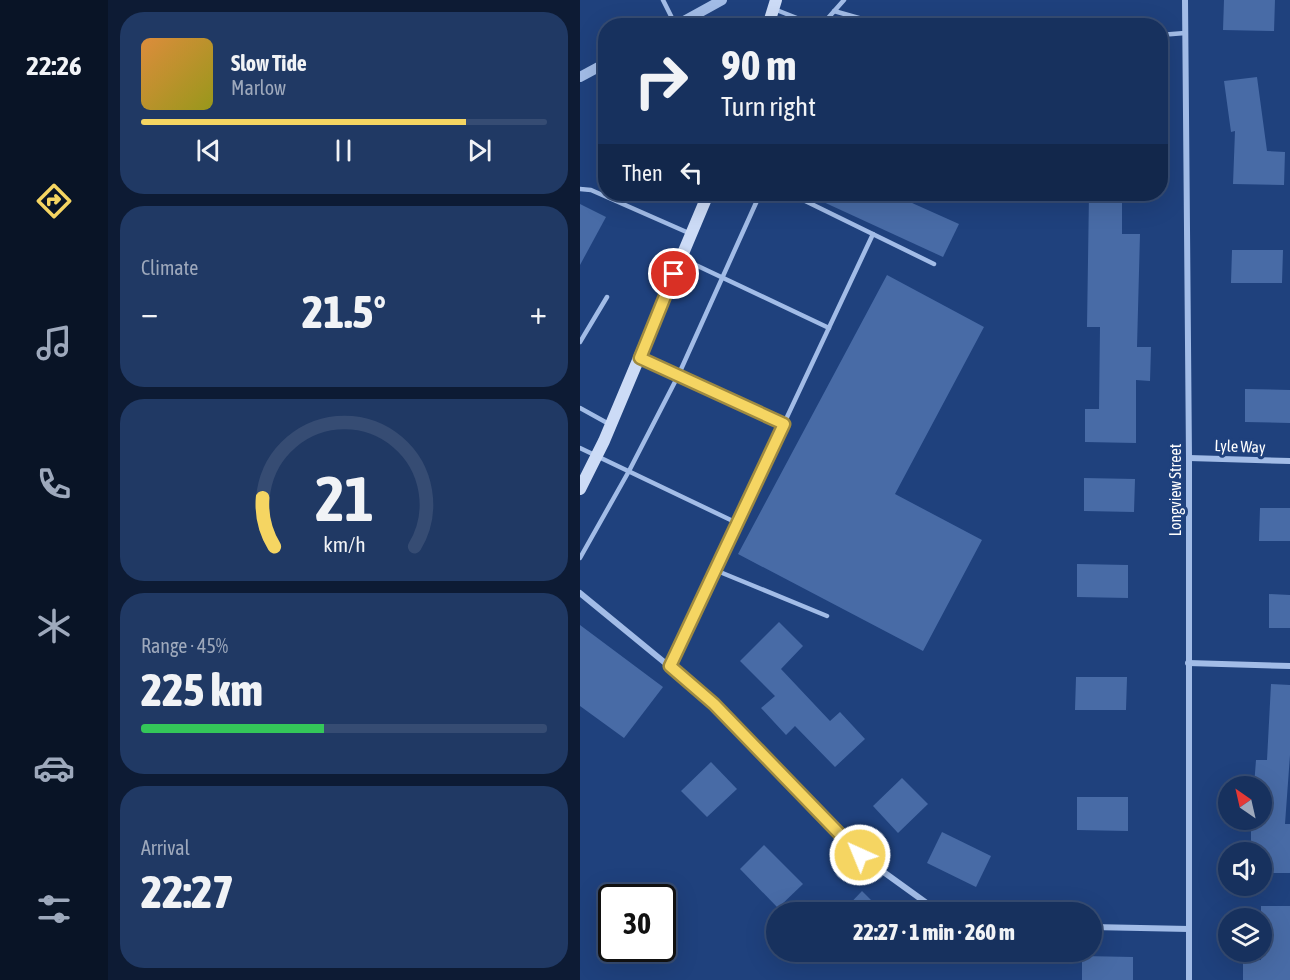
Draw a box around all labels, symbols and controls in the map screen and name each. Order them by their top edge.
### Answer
text: 90 m [721,41,796,89]
icon: right [622,42,700,120]
text: 22:26 [26,50,82,81]
text: Slow Tide [231,50,307,76]
text: Marlow [231,76,286,99]
text: Turn right [721,91,816,122]
icon: previous [192,134,225,167]
icon: pause [327,134,360,167]
icon: next [463,134,496,167]
icon: left [675,156,708,189]
text: Then [622,160,663,186]
icon: directions [33,180,75,222]
pin [648,248,699,299]
text: Climate [141,256,198,279]
icon: arrive [657,257,690,290]
text: 21.5° [302,286,386,338]
text: − [141,293,158,331]
text: + [530,293,547,331]
icon: music [33,322,75,364]
street label: Lyle Way [1214,436,1266,457]
street label: Longview Street [1166,443,1185,536]
icon: phone [33,463,75,505]
text: 21 [315,463,373,534]
text: km/h [323,532,365,557]
icon: climate [33,605,75,647]
text: Range · 45% [141,634,228,657]
text: 225 km [141,664,263,716]
icon: car [33,747,75,789]
north arrow [1218,776,1272,830]
map controls [1218,776,1272,962]
position arrow [828,823,892,887]
text: Arrival [141,836,190,859]
button: sound [1218,842,1272,896]
text: 22:27 [141,866,234,918]
speed limit sign: 30 [598,884,676,962]
icon: filters [33,888,75,930]
button: layers [1218,908,1272,962]
text: 22:27 · 1 min · 260 m [853,919,1015,945]

